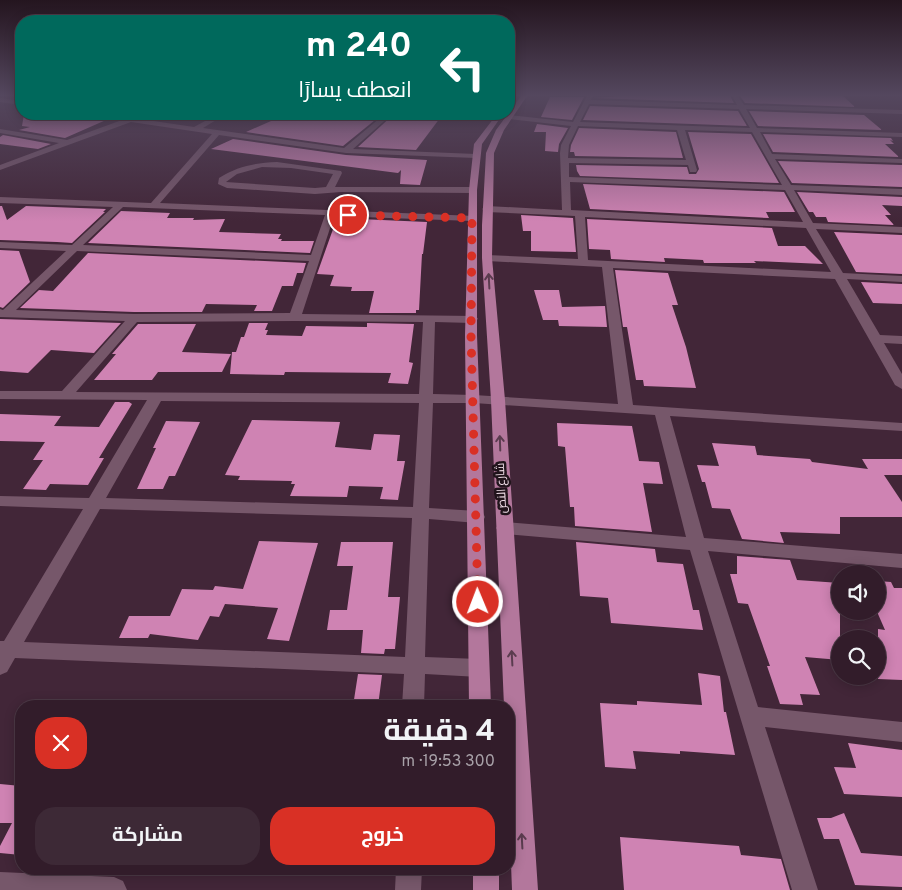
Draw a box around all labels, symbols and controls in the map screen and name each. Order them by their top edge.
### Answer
text: 240 m [306,25,412,69]
icon: left [430,35,495,100]
text: انعطف يسارًا [298,78,412,105]
pin [327,194,369,236]
icon: arrive [334,201,362,229]
one-way arrow [484,273,493,289]
one-way arrow [495,435,504,451]
street label: شارع النص [493,462,511,514]
map controls [831,565,886,685]
button: sound [831,565,886,620]
position arrow [451,575,503,627]
button: search [831,630,886,685]
one-way arrow [508,650,517,666]
text: 4 دقيقة [383,714,495,751]
button: close [35,717,87,769]
text: 300 m · 19:53 [402,752,495,772]
button: مشاركة [35,807,260,865]
button: خروج [270,807,495,865]
one-way arrow [518,834,527,850]

